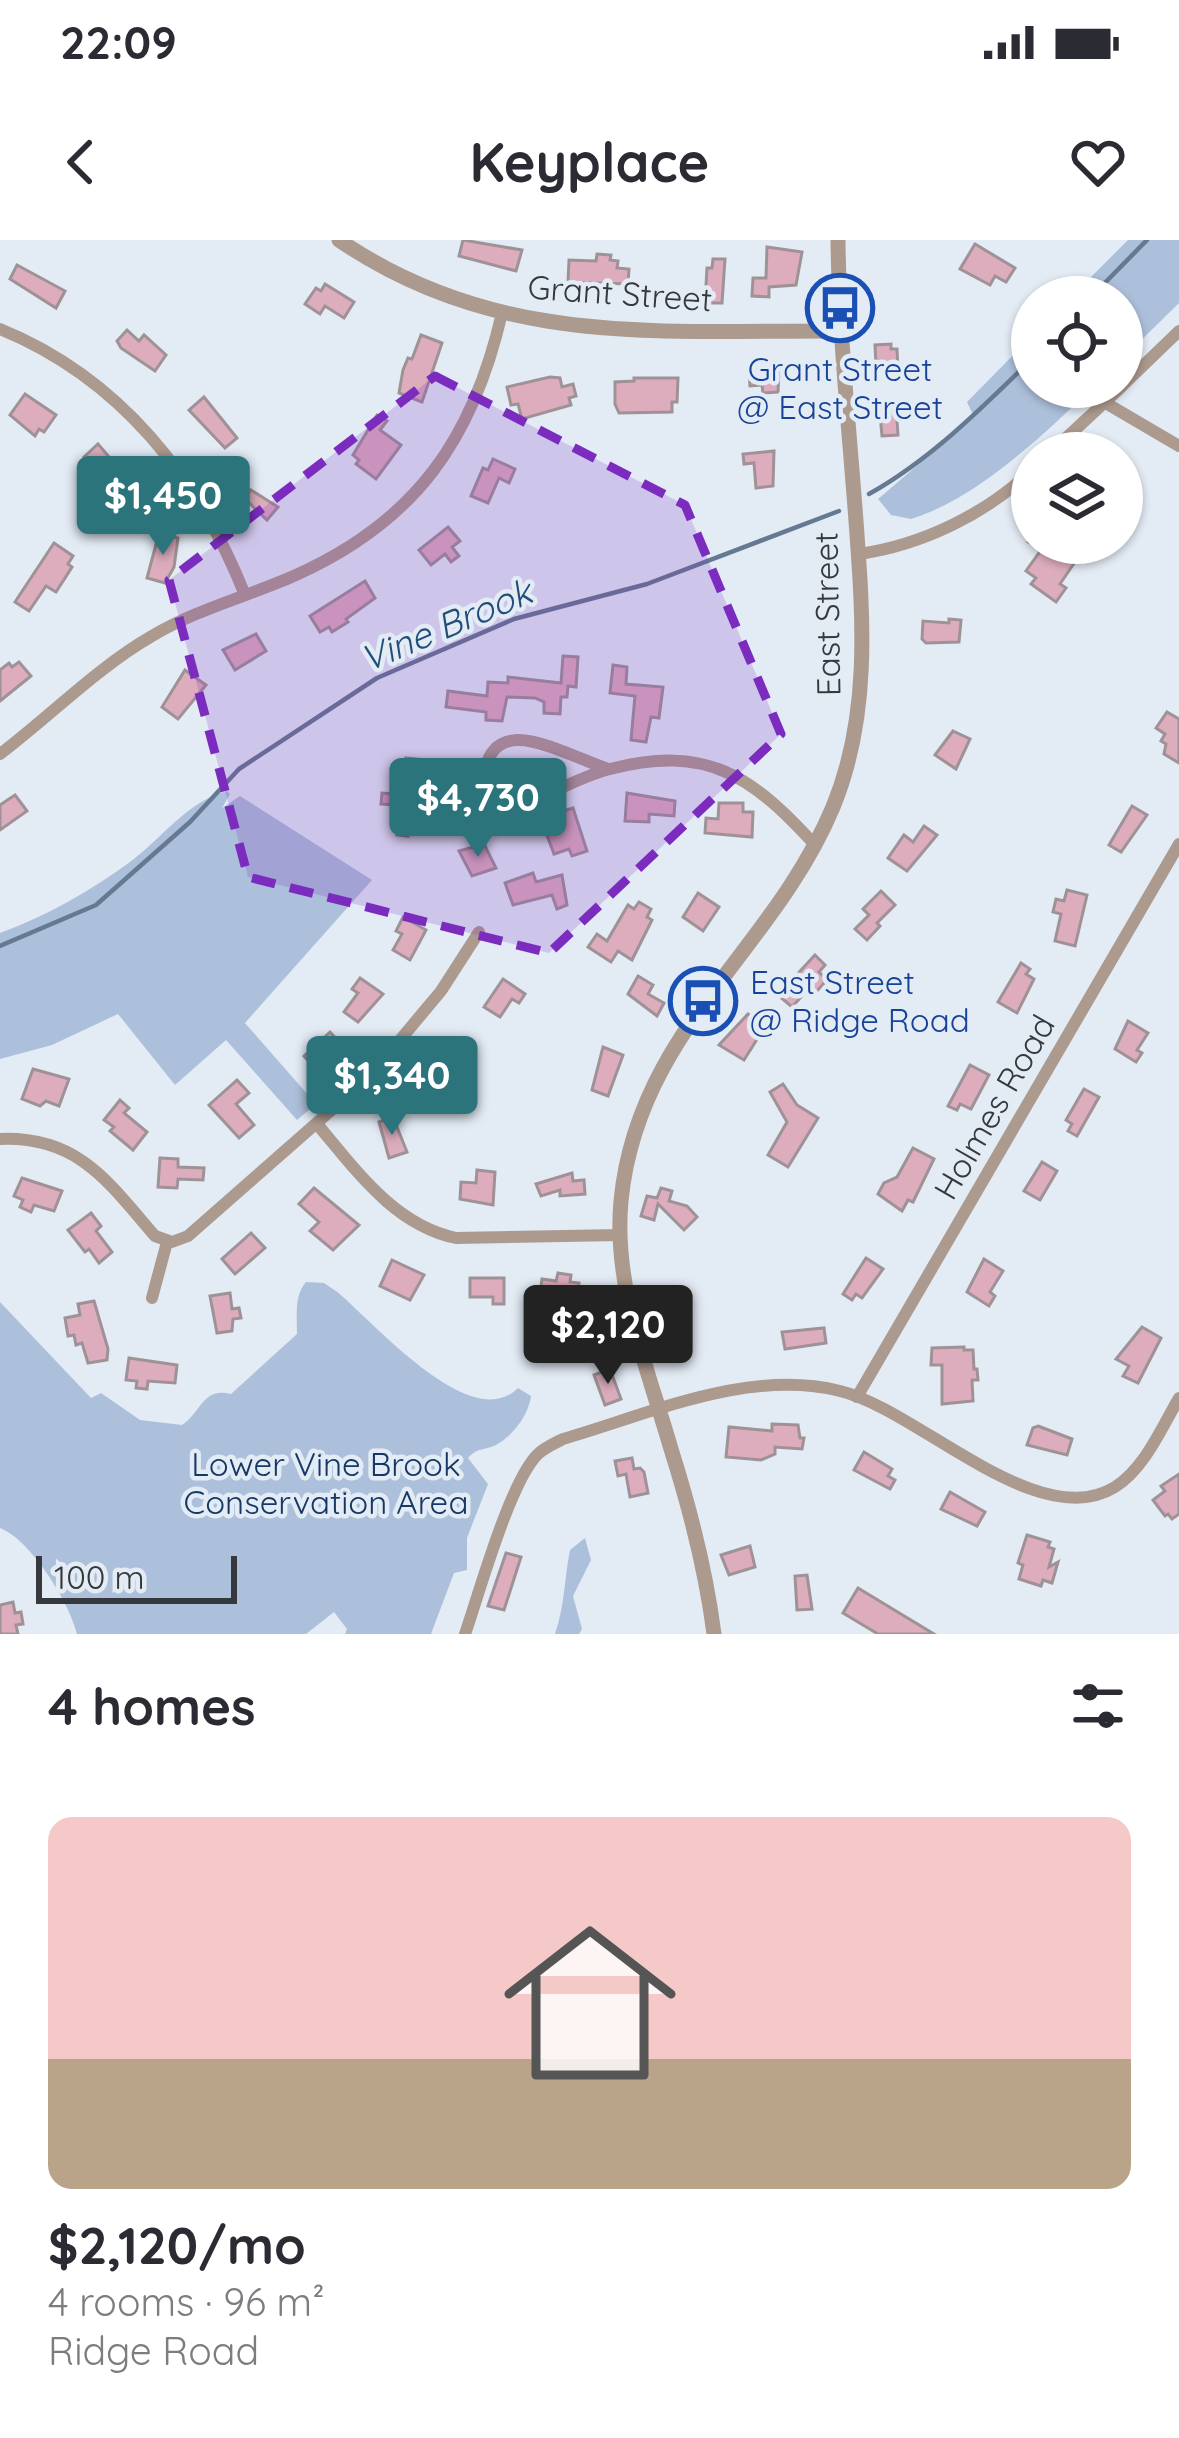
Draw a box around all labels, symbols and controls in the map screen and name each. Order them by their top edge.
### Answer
text: 22:09 [60,14,177,70]
text: Keyplace [470,128,709,196]
icon: back [48,129,114,195]
icon: heart [1065,129,1131,195]
street label: Grant Street [526,266,714,319]
bus stop icon: Grant Street @ East Street [805,273,875,343]
map controls [1011,276,1143,564]
button: locate [1011,276,1143,408]
place label: Grant Street @ East Street [737,348,943,427]
button: layers [1011,432,1143,564]
pin: $1,450 [65,456,261,558]
text: $1,450 [104,470,222,519]
street label: East Street [805,531,848,697]
water label: Vine Brook [353,567,541,681]
pin: $4,730 [380,758,576,860]
text: $4,730 [416,772,540,821]
place label: East Street @ Ridge Road [750,961,970,1040]
bus stop icon: East Street @ Ridge Road [668,966,738,1036]
street label: Holmes Road [924,1007,1063,1206]
pin: $1,340 [294,1036,490,1138]
text: $1,340 [333,1050,451,1099]
pin: $2,120 [510,1285,706,1387]
text: $2,120 [551,1299,665,1348]
park label: Lower Vine Brook Conservation Area [184,1443,468,1522]
scale bar [36,1550,237,1603]
text: 100 m [54,1556,145,1597]
icon: filters [1065,1673,1131,1739]
text: 4 homes [48,1674,256,1738]
icon: home [482,1895,698,2111]
text: $2,120/mo [48,2213,306,2277]
text: 4 rooms · 96 m² [48,2277,325,2326]
text: Ridge Road [48,2326,259,2375]

